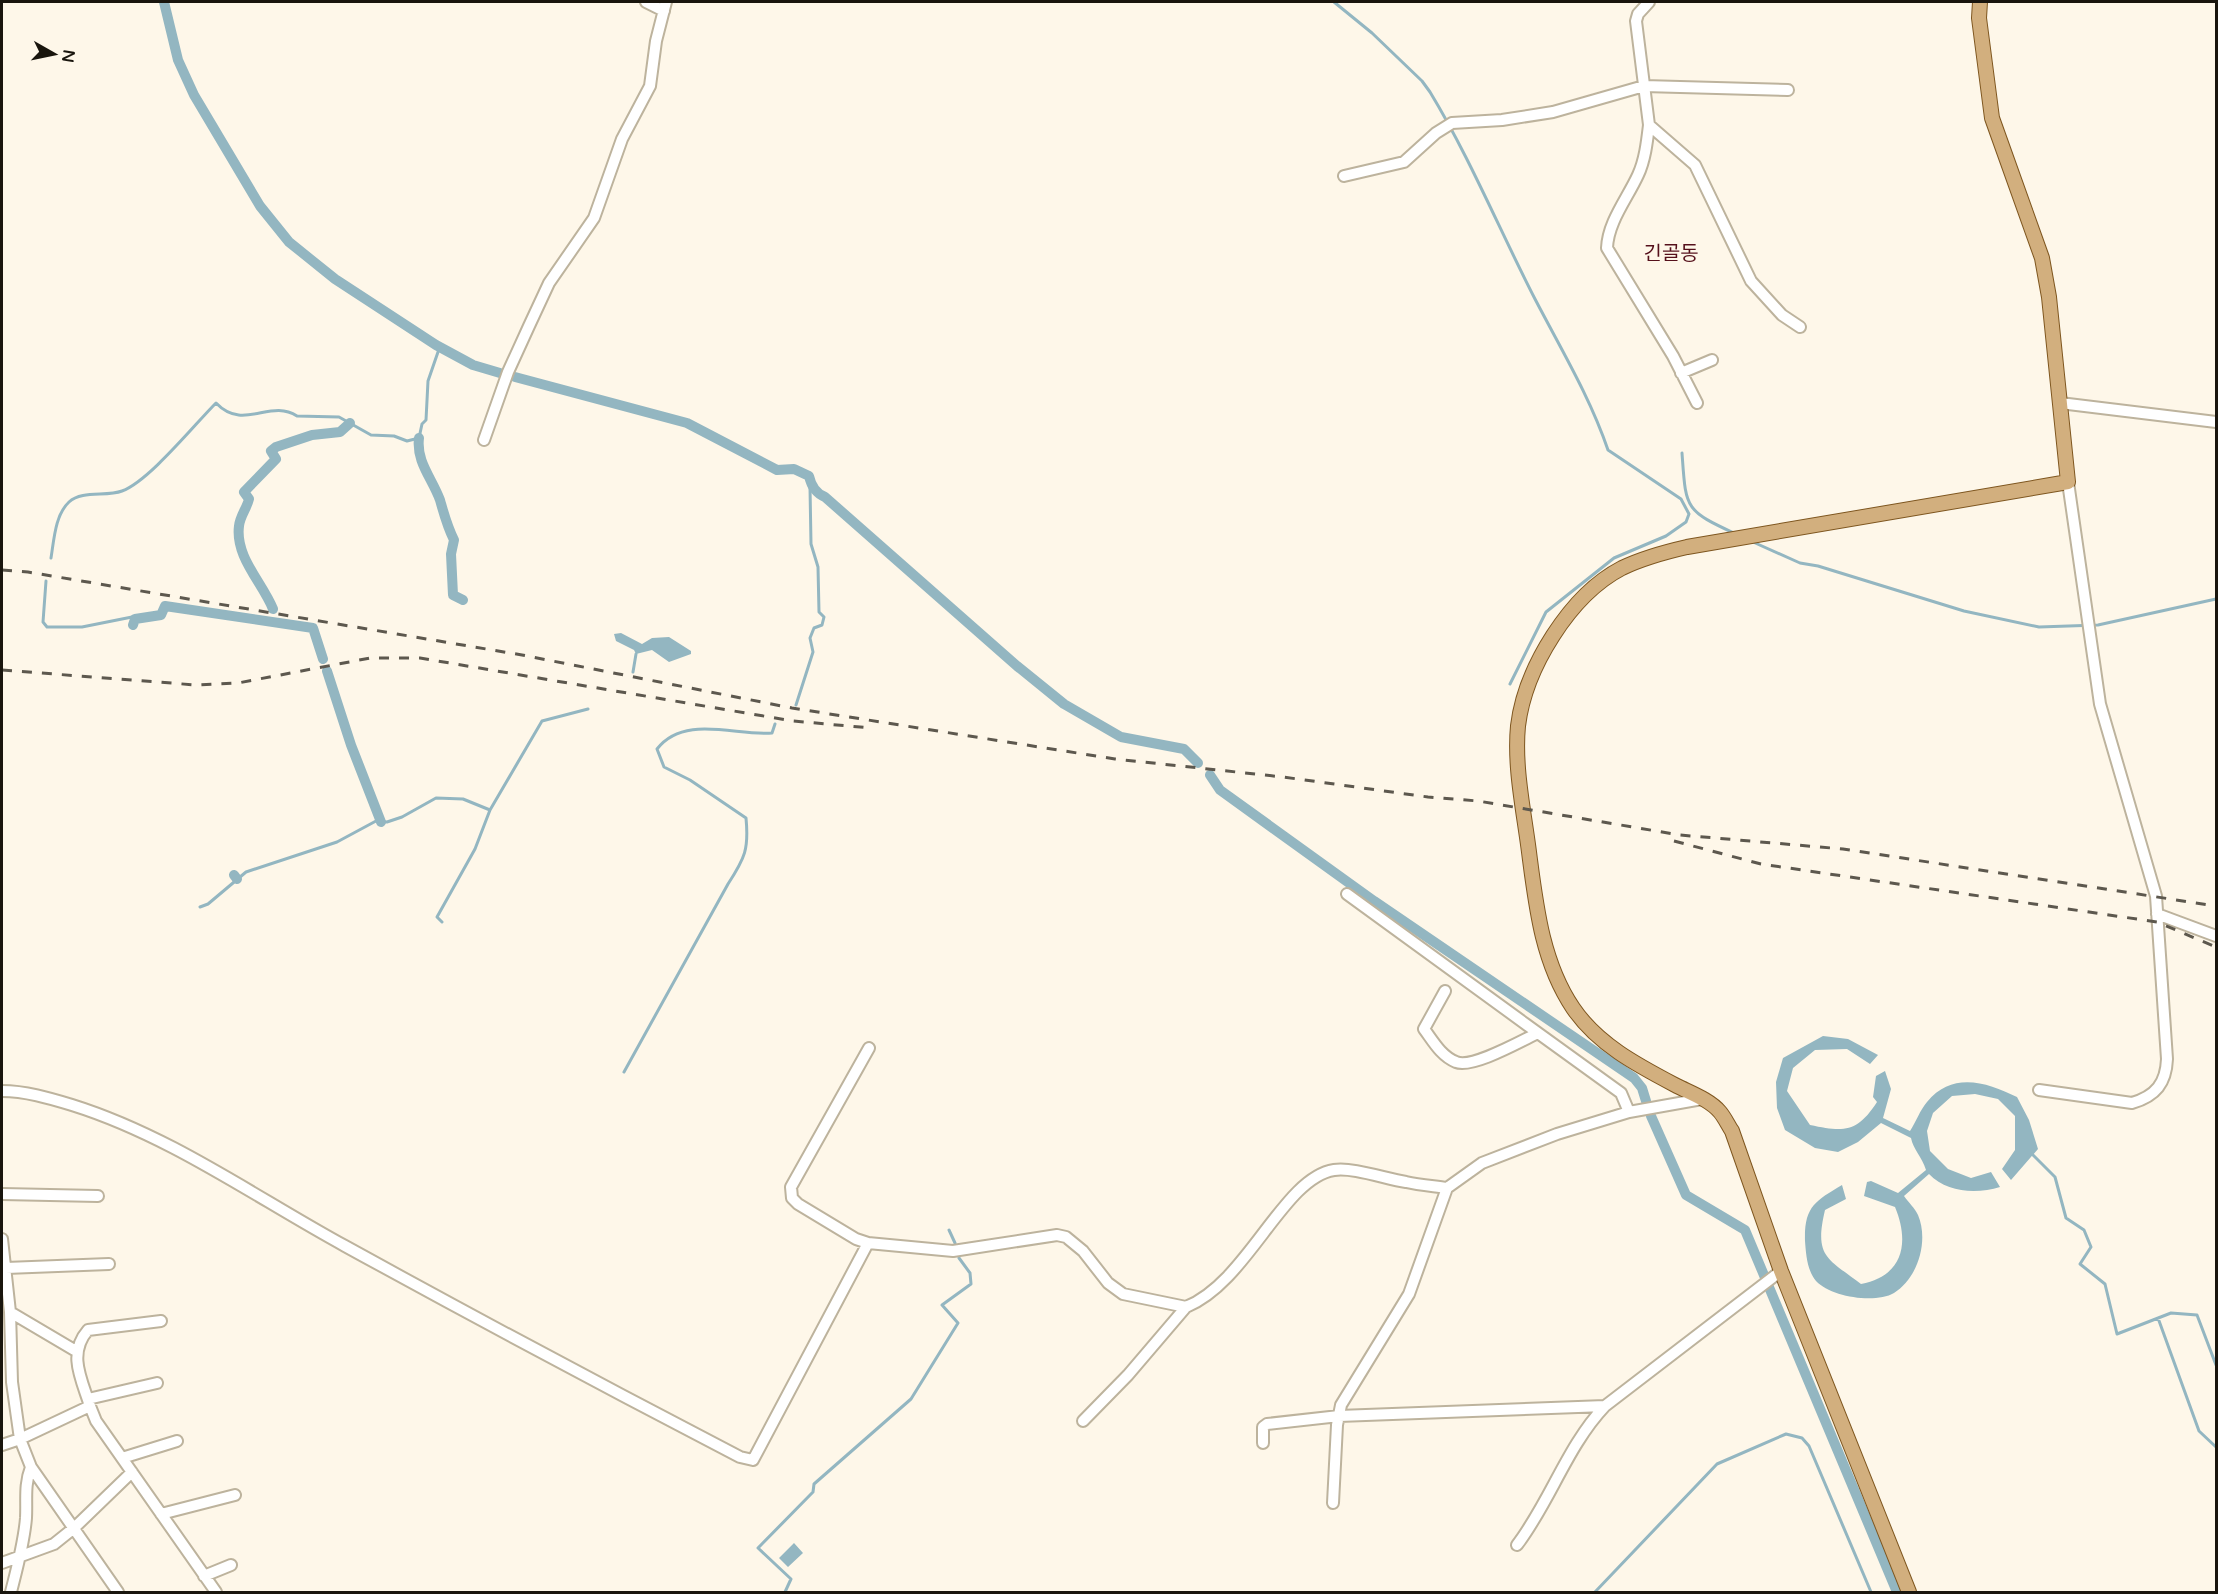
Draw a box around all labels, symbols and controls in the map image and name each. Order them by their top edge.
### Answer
north arrow [24,24,84,84]
text: N [57,48,79,64]
district label: 긴골동 [1643,242,1699,266]

